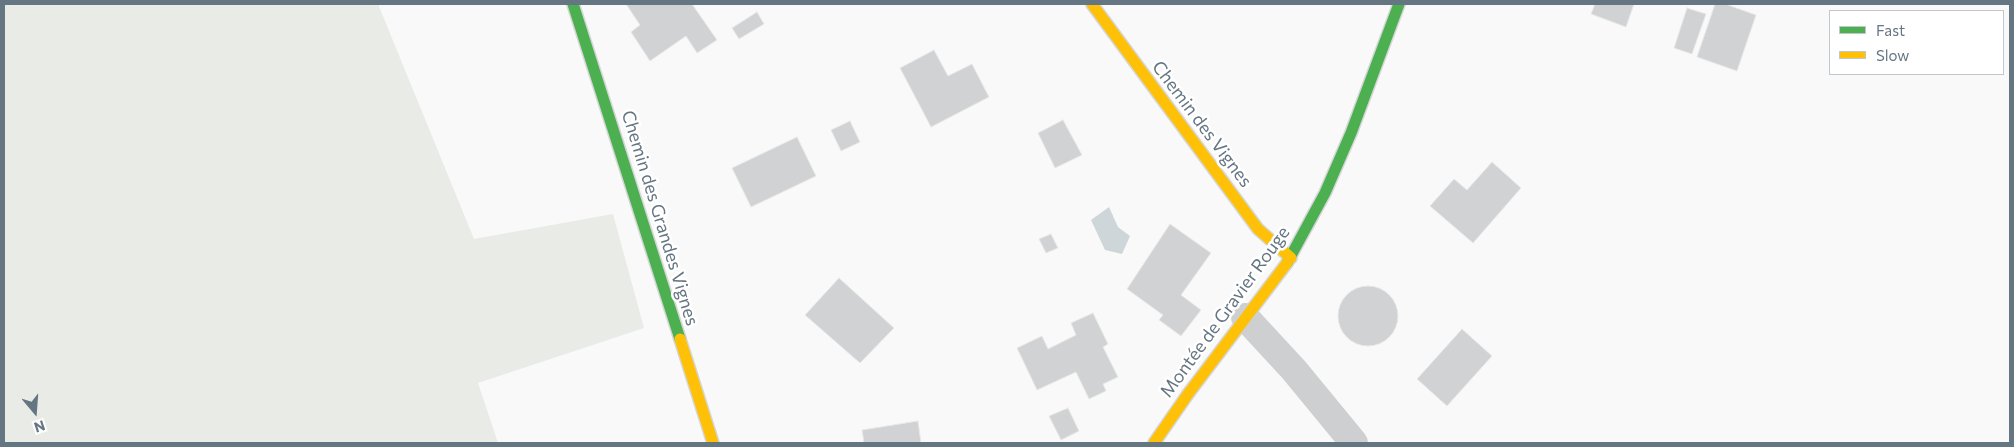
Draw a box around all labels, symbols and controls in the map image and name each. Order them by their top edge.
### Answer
legend [1829,10,2004,75]
text: Fast [1876,21,1905,39]
text: Slow [1876,46,1909,64]
street label: Chemin des Vignes [1147,57,1257,191]
street label: Chemin des Grandes Vignes [617,108,703,328]
street label: Montée de Gravier Rouge [1156,222,1294,402]
north arrow [10,387,60,437]
text: N [32,417,47,436]

